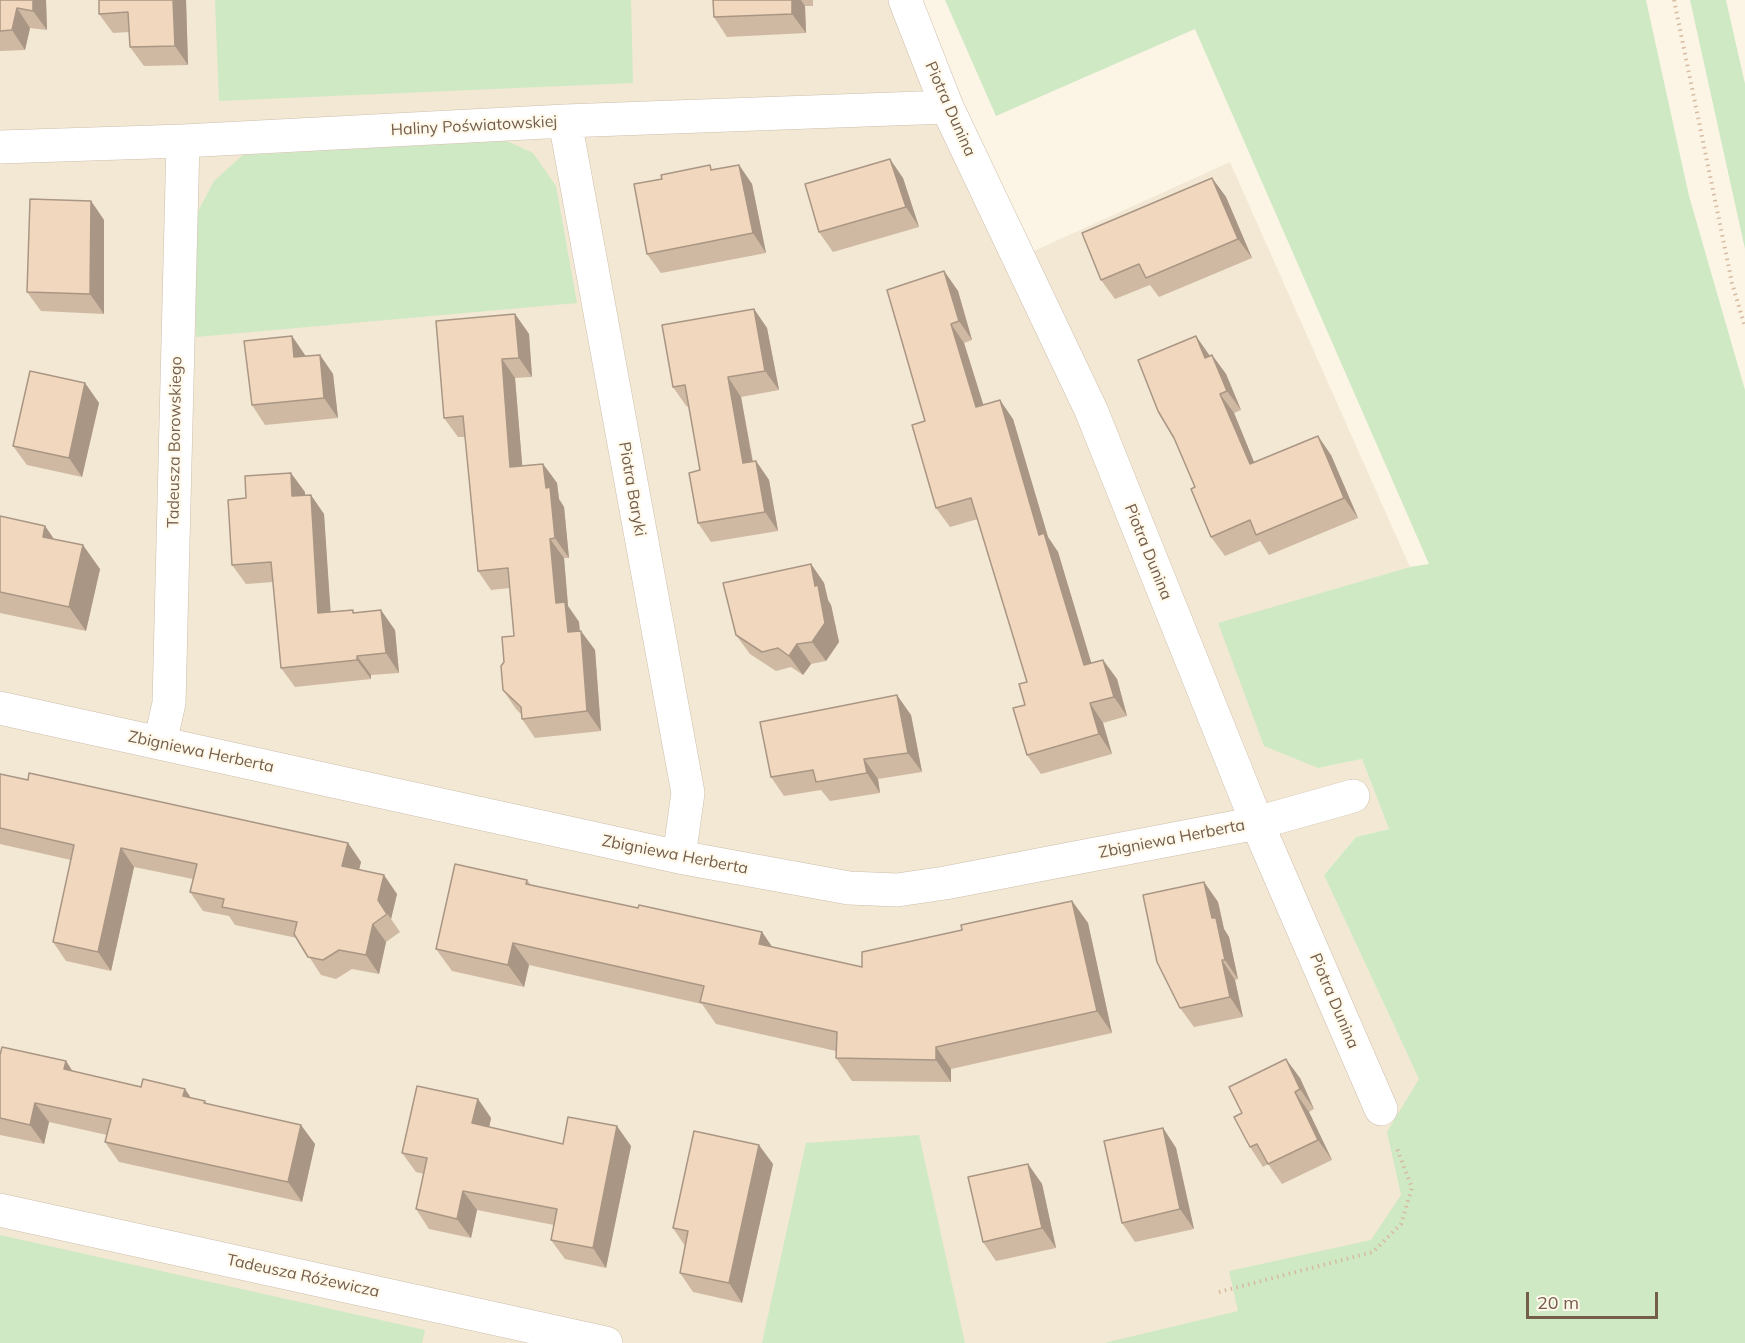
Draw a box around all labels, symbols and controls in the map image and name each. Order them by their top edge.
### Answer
street label: Piotra Dunina [921,59,979,159]
street label: Haliny Poświatowskiej [390,112,558,140]
street label: Tadeusza Borowskiego [164,356,186,528]
street label: Piotra Baryki [614,440,650,538]
street label: Piotra Dunina [1120,501,1176,603]
street label: Zbigniewa Herberta [126,727,276,777]
street label: Zbigniewa Herberta [1097,815,1247,863]
street label: Zbigniewa Herberta [600,831,750,879]
street label: Piotra Dunina [1305,950,1363,1052]
street label: Tadeusza Różewicza [225,1250,381,1302]
scale bar [1529,1280,1661,1318]
text: 20 m [1537,1291,1579,1314]

